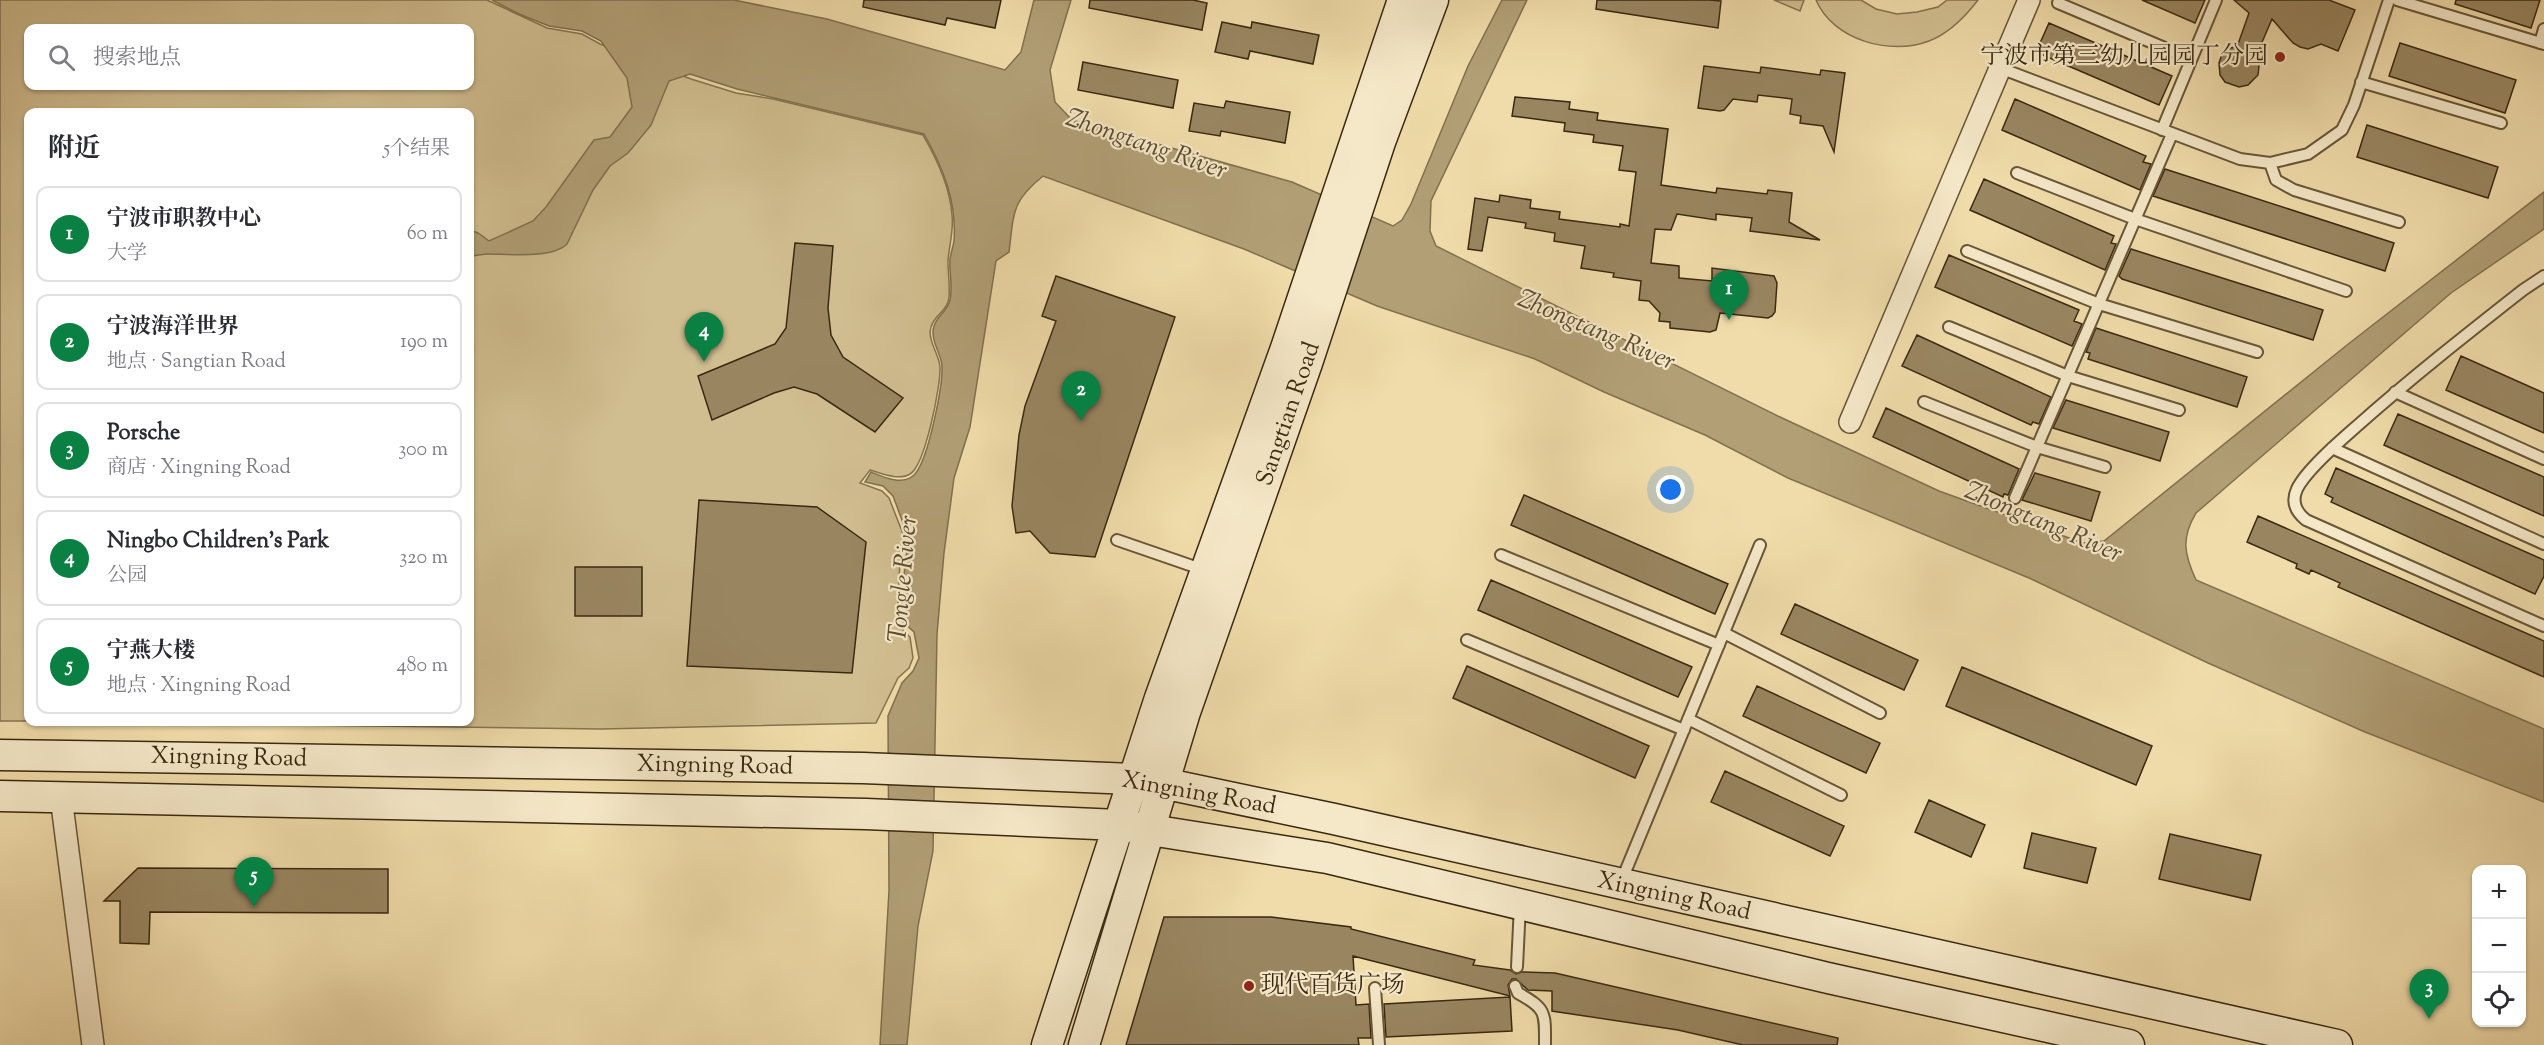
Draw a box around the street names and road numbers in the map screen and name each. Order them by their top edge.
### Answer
street label: Sangtian Road [1248,337,1330,491]
street label: Xingning Road [151,740,308,776]
street label: Xingning Road [637,748,794,784]
street label: Xingning Road [1119,764,1279,824]
street label: Xingning Road [1594,864,1754,930]

